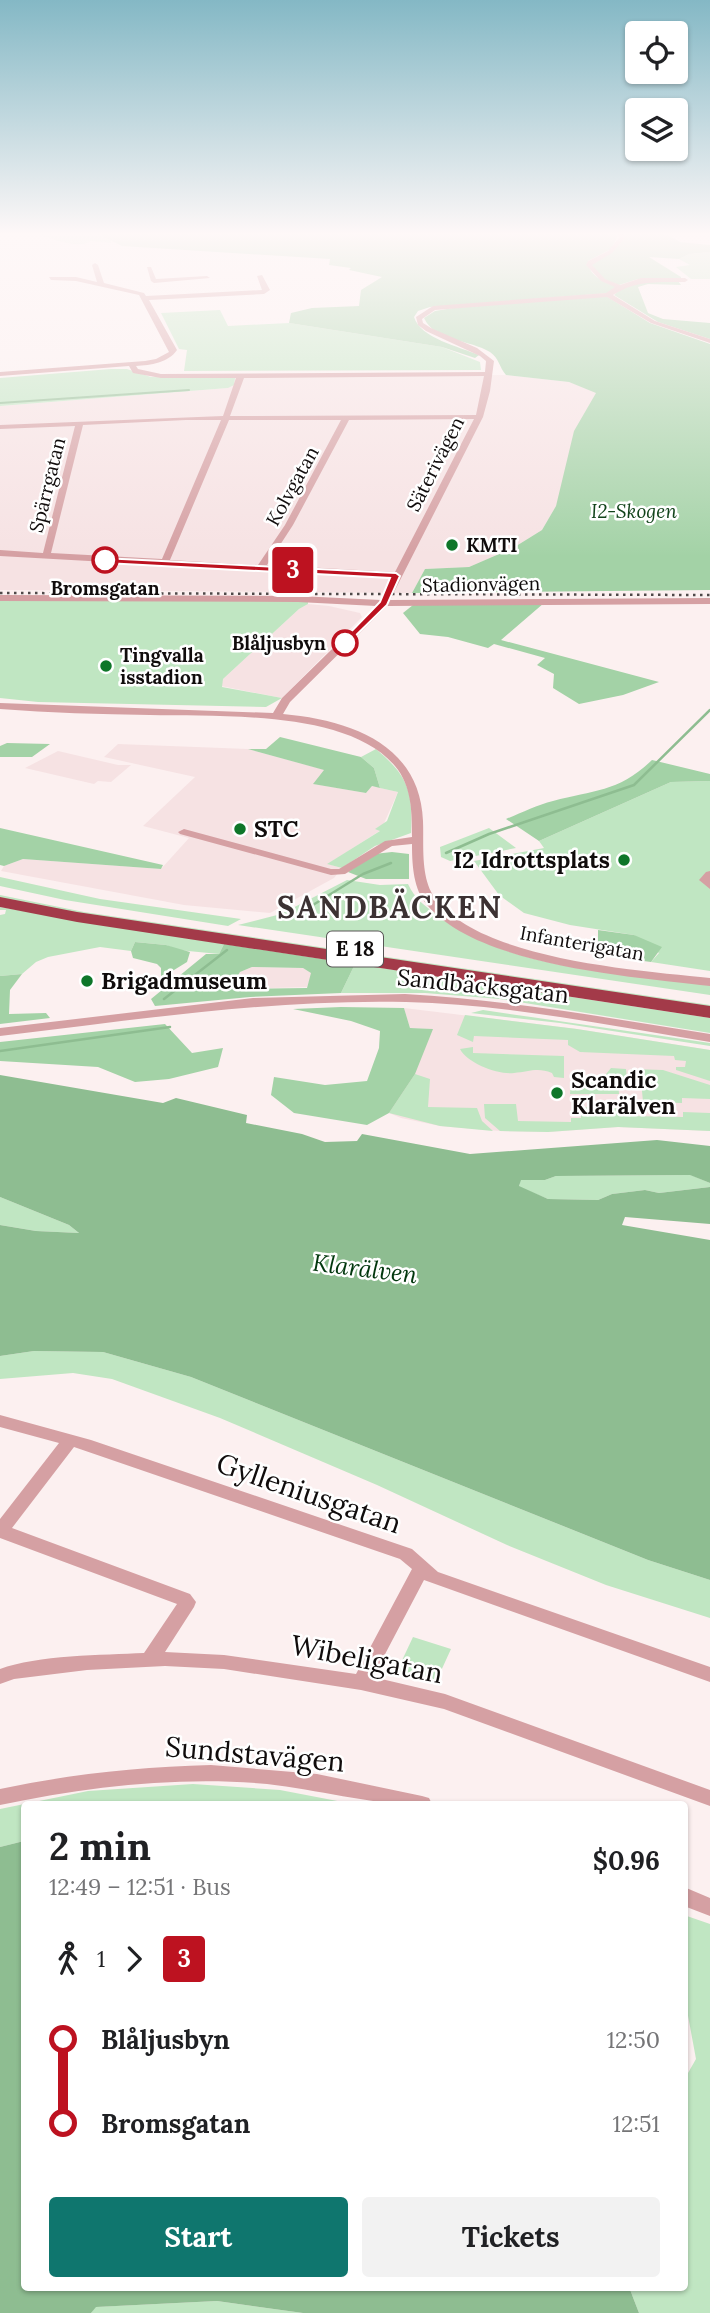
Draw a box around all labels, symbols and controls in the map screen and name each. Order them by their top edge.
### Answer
map controls [625,21,688,161]
button: locate [625,21,688,84]
button: layers [625,98,688,161]
street label: Säterivägen [401,413,469,515]
street label: Spärrgatan [24,435,70,535]
street label: Kolvgatan [260,442,324,530]
park label: I2-Skogen [591,499,677,523]
place label: KMTI [466,533,518,557]
marker: KMTI [444,537,460,553]
marker: Bromsgatan [92,547,118,573]
line badge: 3 [270,547,316,593]
text: 3 [286,554,300,585]
street label: Stadionvägen [422,571,540,597]
place label: Bromsgatan [50,576,160,600]
marker: Blåljusbyn [332,630,358,656]
place label: Blåljusbyn [232,631,326,655]
place label: Tingvalla isstadion [120,643,204,689]
marker: Tingvalla isstadion [98,658,114,674]
place label: STC [254,814,299,843]
marker: STC [232,821,248,837]
place label: I2 Idrottsplats [453,845,610,874]
marker: I2 Idrottsplats [616,852,632,868]
district label: SANDBÄCKEN [277,888,503,926]
street label: Infanterigatan [518,920,646,966]
road number: E 18 [327,932,383,967]
street label: Sandbäcksgatan [396,962,570,1009]
place label: Brigadmuseum [101,966,267,995]
marker: Brigadmuseum [79,973,95,989]
place label: Scandic Klarälven [571,1065,676,1120]
marker: Scandic Klarälven [549,1085,565,1101]
water label: Klarälven [311,1247,419,1290]
street label: Gylleniusgatan [212,1445,406,1541]
street label: Wibeligatan [288,1627,446,1691]
street label: Sundstavägen [164,1728,346,1780]
text: 2 min [49,1822,151,1870]
text: $0.96 [593,1844,660,1877]
text: 12:49 – 12:51 · Bus [49,1872,231,1901]
icon: walk [49,1940,87,1978]
icon: forward [115,1940,153,1978]
text: 3 [177,1943,191,1974]
text: 1 [97,1944,105,1973]
text: Blåljusbyn [101,2023,230,2056]
text: 12:50 [607,2025,660,2054]
text: Bromsgatan [101,2107,250,2140]
text: 12:51 [613,2109,660,2138]
button: Start [49,2197,348,2277]
button: Tickets [362,2197,660,2277]

